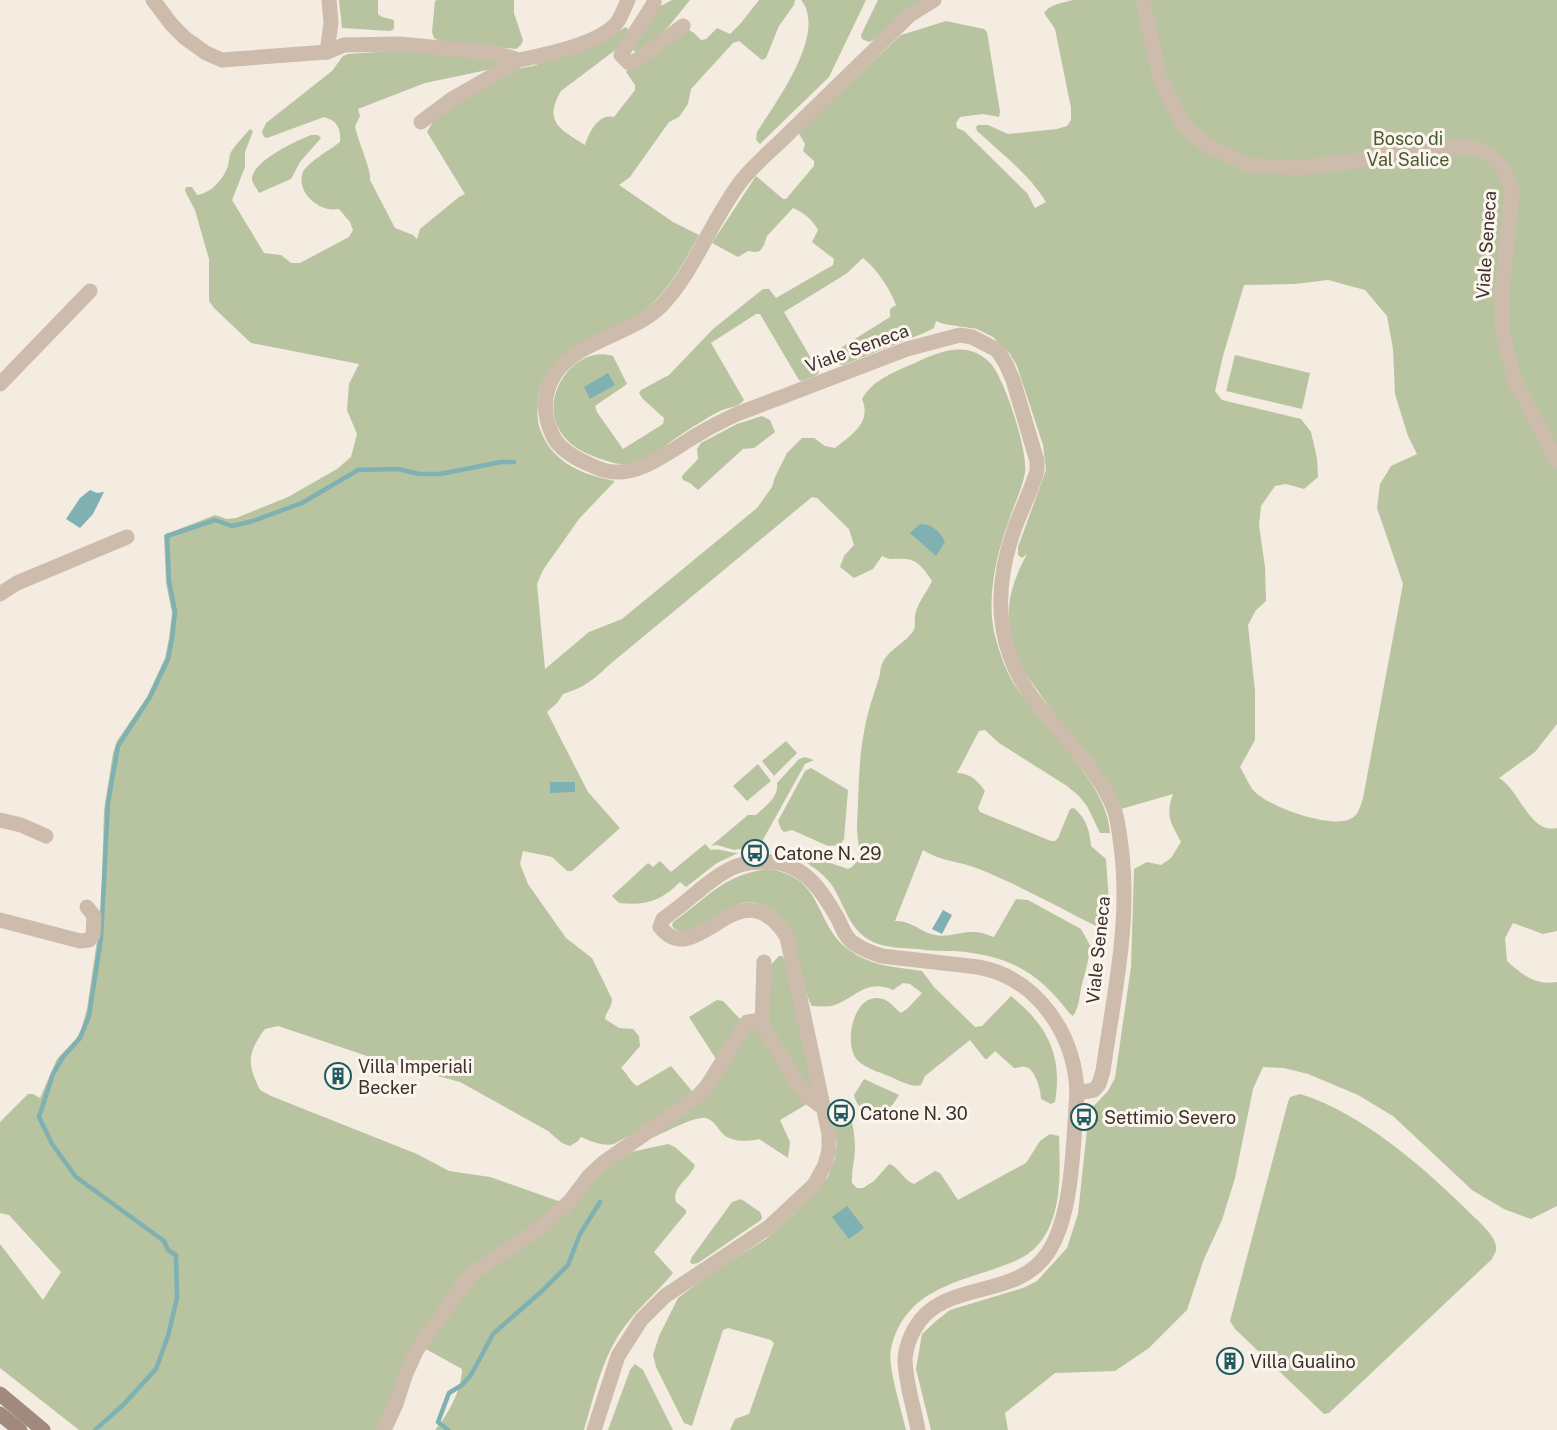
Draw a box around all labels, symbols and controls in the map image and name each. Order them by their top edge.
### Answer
park label: Bosco di Val Salice [1367,128,1449,170]
street label: Viale Seneca [1472,190,1500,300]
street label: Viale Seneca [802,320,912,376]
bus stop icon: Catone N. 29 [740,838,770,868]
place label: Catone N. 29 [774,843,881,864]
street label: Viale Seneca [1082,895,1114,1005]
place label: Villa Imperiali Becker [358,1056,472,1098]
building icon: Villa Imperiali Becker [323,1061,353,1091]
bus stop icon: Catone N. 30 [826,1098,856,1128]
bus stop icon: Settimio Severo [1069,1102,1099,1132]
place label: Catone N. 30 [860,1103,968,1124]
place label: Settimio Severo [1104,1107,1236,1128]
building icon: Villa Gualino [1215,1346,1245,1376]
place label: Villa Gualino [1250,1351,1356,1372]

